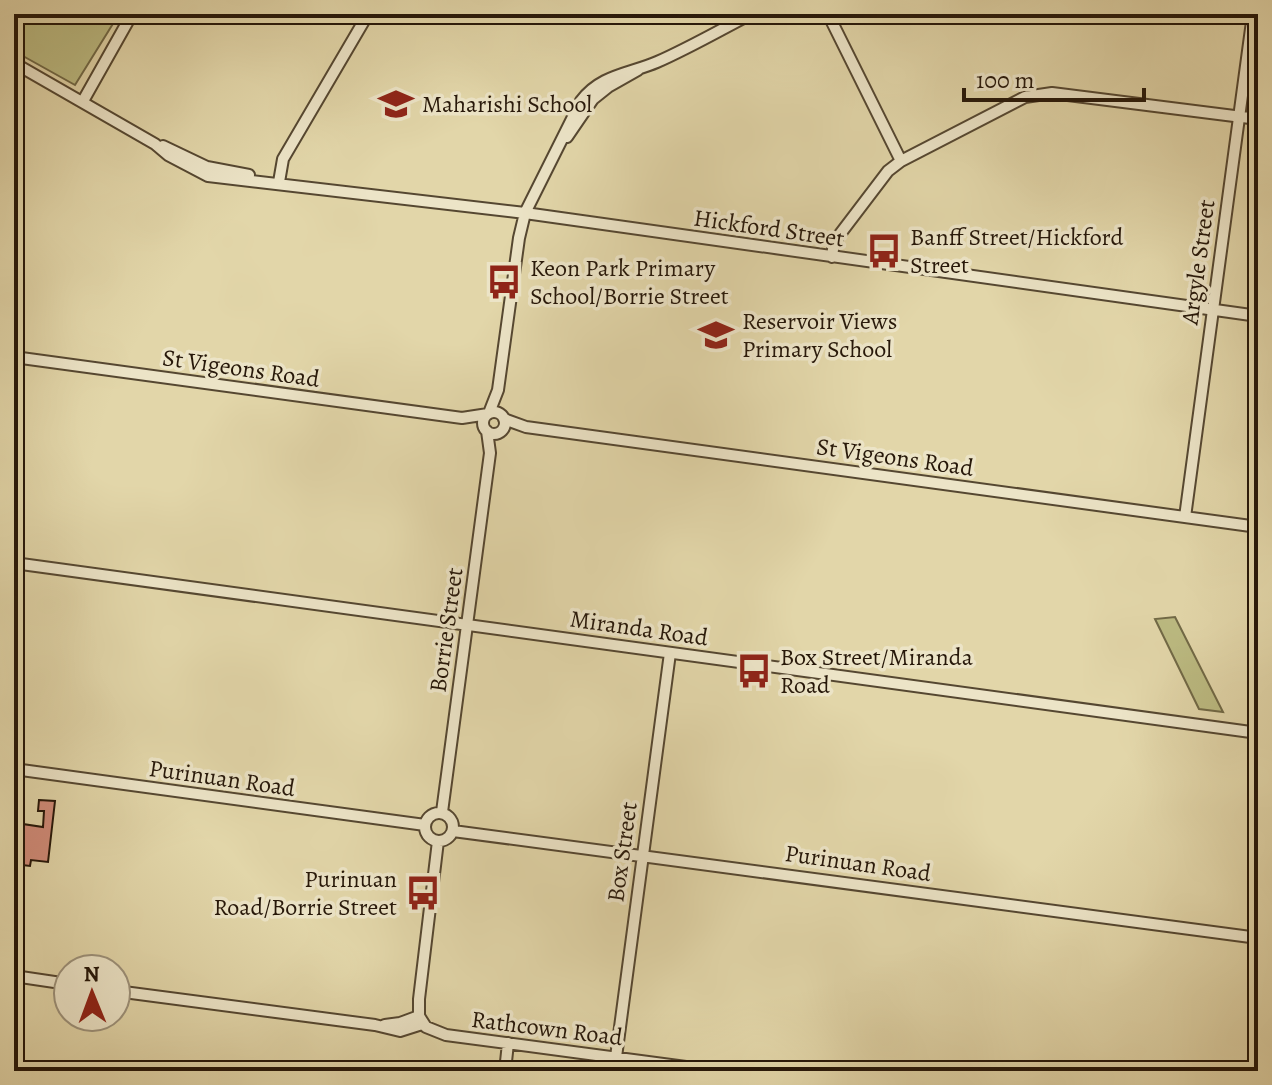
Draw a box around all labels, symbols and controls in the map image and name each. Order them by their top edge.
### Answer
scale bar [964,52,1144,102]
text: 100 m [976,64,1035,96]
school or university icon: Maharishi School [377,85,415,123]
place label: Maharishi School [422,88,592,120]
street label: Argyle Street [1173,197,1223,328]
street label: Hickford Street [692,202,846,254]
place label: Banff Street/Hickford Street [910,221,1124,281]
bus stop icon: Banff Street/Hickford Street [865,232,903,270]
place label: Keon Park Primary School/Borrie Street [530,252,729,312]
bus stop icon: Keon Park Primary School/Borrie Street [485,263,523,301]
place label: Reservoir Views Primary School [742,305,897,365]
school or university icon: Reservoir Views Primary School [697,316,735,354]
street label: St Vigeons Road [160,341,322,395]
street label: St Vigeons Road [814,430,976,484]
street label: Borrie Street [421,565,471,694]
street label: Miranda Road [568,602,710,654]
place label: Box Street/Miranda Road [780,641,974,701]
bus stop icon: Box Street/Miranda Road [735,652,773,690]
street label: Purinuan Road [147,752,297,804]
street label: Box Street [599,800,645,904]
street label: Purinuan Road [783,837,933,889]
place label: Purinuan Road/Borrie Street [213,863,397,923]
bus stop icon: Purinuan Road/Borrie Street [404,874,442,912]
north arrow [52,953,132,1033]
text: N [83,959,100,989]
street label: Rathcown Road [469,1003,625,1053]

